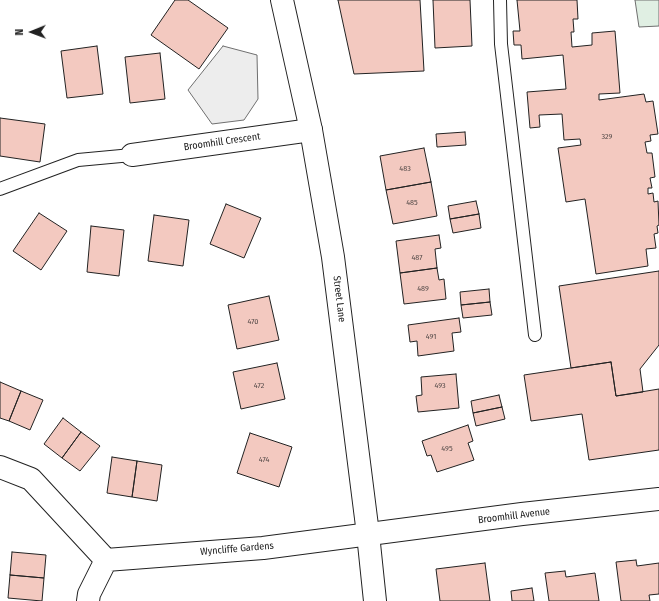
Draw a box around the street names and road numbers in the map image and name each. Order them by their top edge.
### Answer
street label: Broomhill Crescent [183,131,261,153]
street label: Street Lane [330,275,348,323]
street label: Broomhill Avenue [477,506,551,526]
street label: Wyncliffe Gardens [200,540,274,558]

